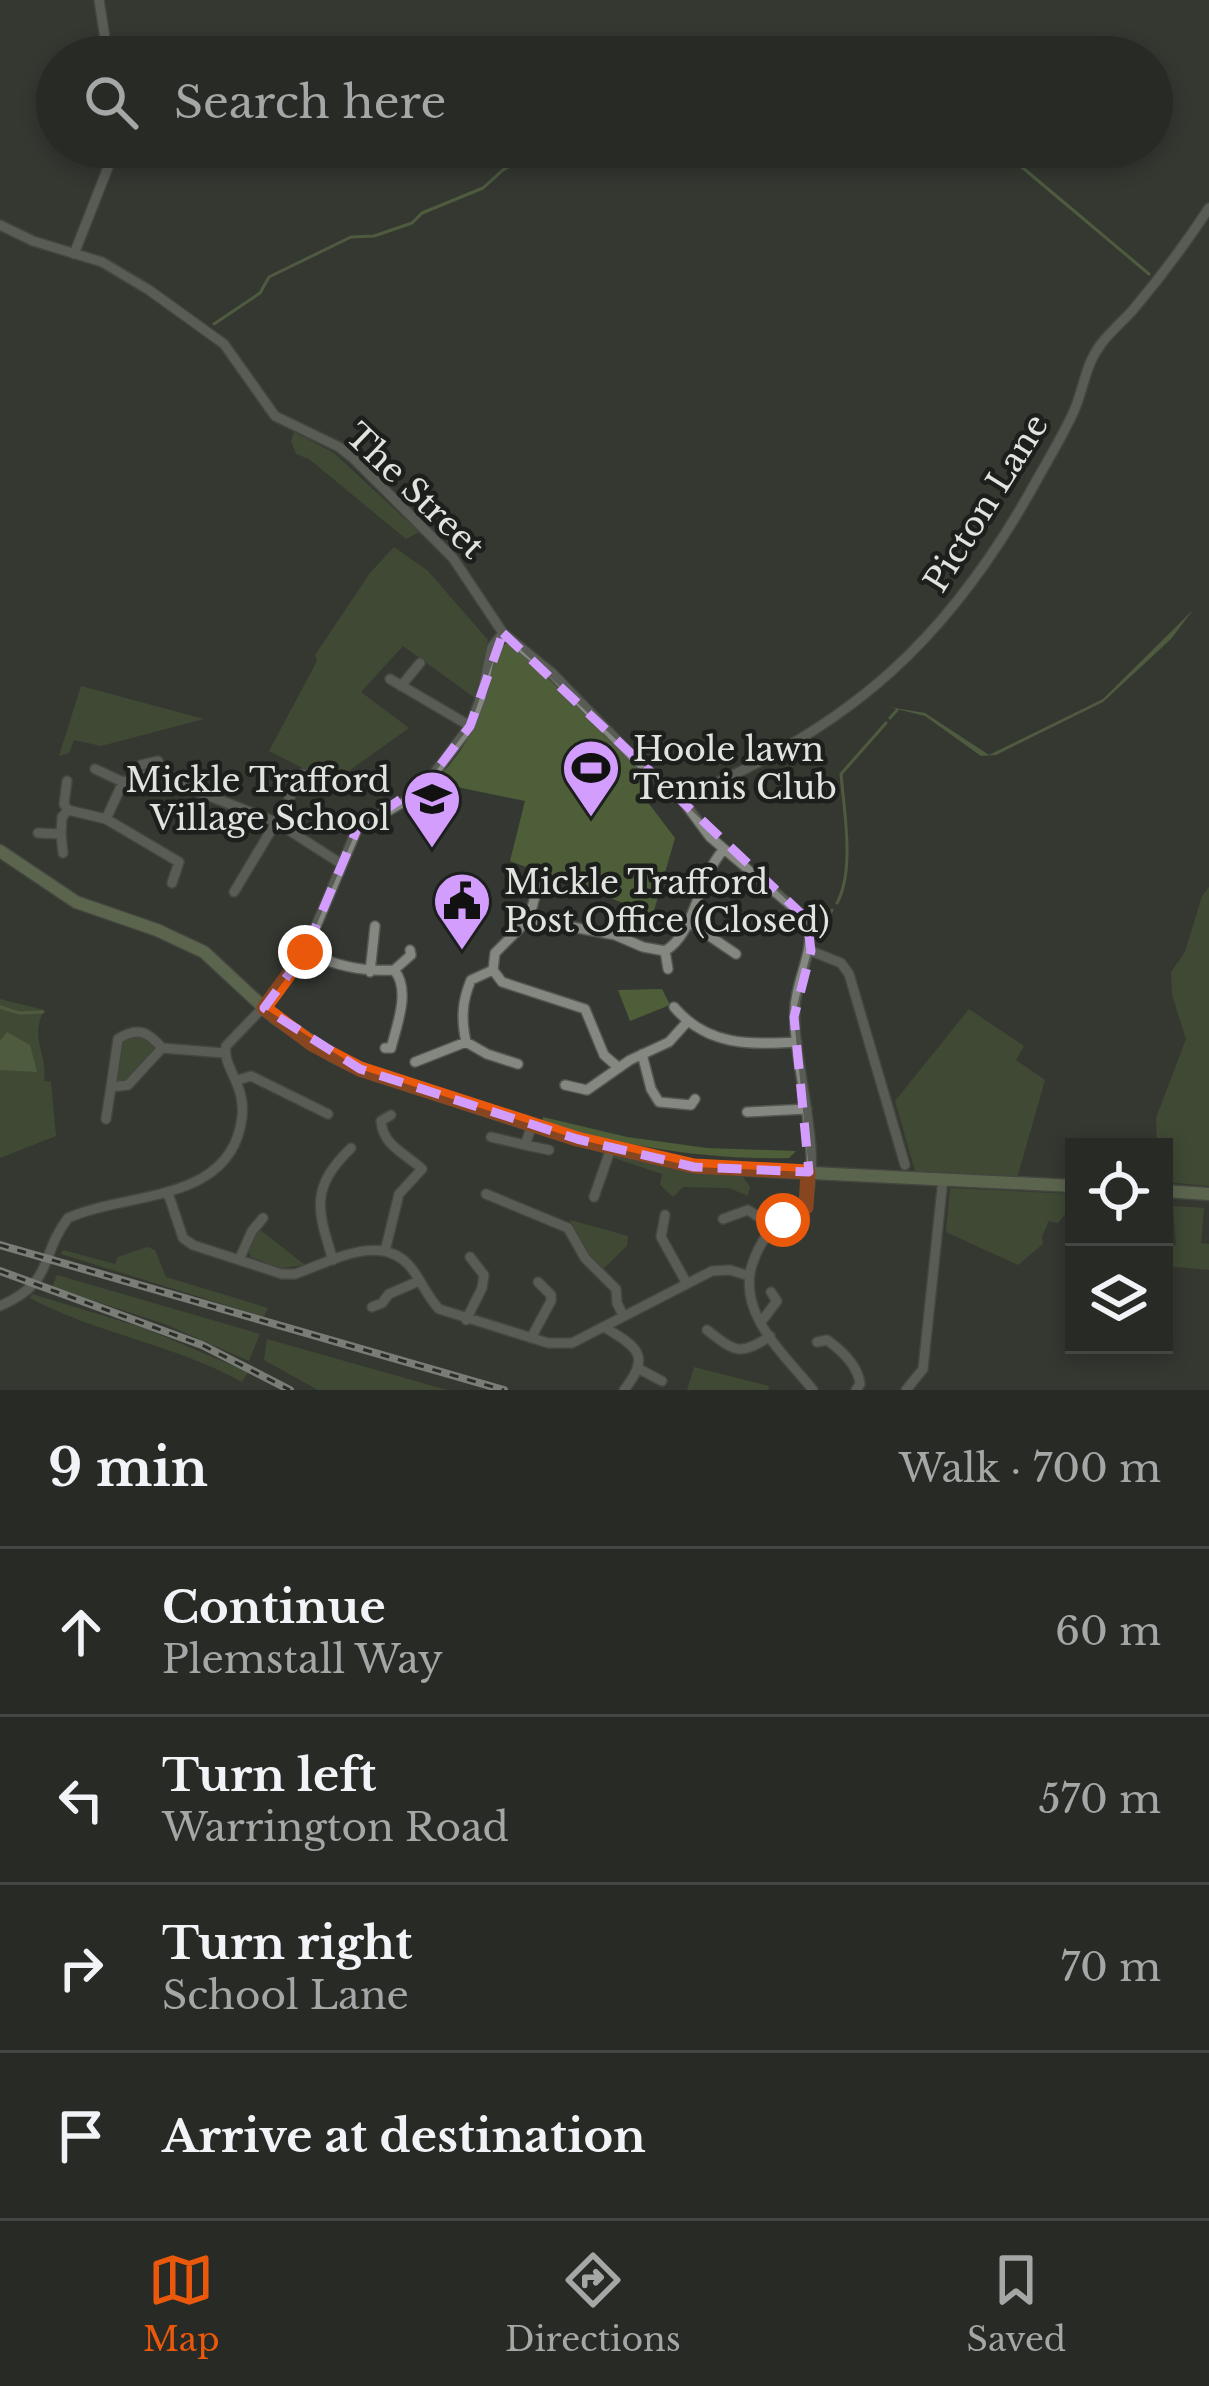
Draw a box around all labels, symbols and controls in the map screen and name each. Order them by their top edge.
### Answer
search box [36,36,1173,168]
icon: search [78,69,144,135]
text: Search here [174,74,446,130]
street label: Picton Lane [915,407,1057,599]
street label: The Street [337,415,493,568]
place label: Hoole lawn Tennis Club [633,729,837,808]
sports icon: Hoole lawn Tennis Club [560,737,622,819]
place label: Mickle Trafford Village School [126,760,390,839]
school or university icon: Mickle Trafford Village School [401,768,463,850]
place label: Mickle Trafford Post Office (Closed) [504,862,830,941]
public building icon: Mickle Trafford Post Office (Closed) [431,870,493,952]
route end [278,925,332,979]
map controls [1065,1138,1173,1354]
button: locate [1065,1138,1173,1246]
route start [756,1193,810,1247]
button: layers [1065,1246,1173,1354]
text: 9 min [48,1437,208,1500]
text: Walk · 700 m [899,1444,1161,1493]
text: Continue [162,1579,386,1635]
icon: ahead [48,1599,114,1665]
text: 60 m [1055,1607,1161,1656]
text: Plemstall Way [162,1635,443,1684]
text: Turn left [162,1747,376,1803]
icon: left [48,1767,114,1833]
text: 570 m [1038,1775,1161,1824]
text: Warrington Road [162,1803,509,1852]
text: Turn right [162,1915,412,1971]
icon: right [48,1935,114,2001]
text: 70 m [1061,1943,1161,1992]
text: School Lane [162,1971,409,2020]
icon: arrive [48,2103,114,2169]
text: Arrive at destination [162,2108,646,2164]
tab: Map [143,2247,220,2360]
tab: Directions [505,2247,681,2360]
tab: Saved [967,2247,1066,2360]

